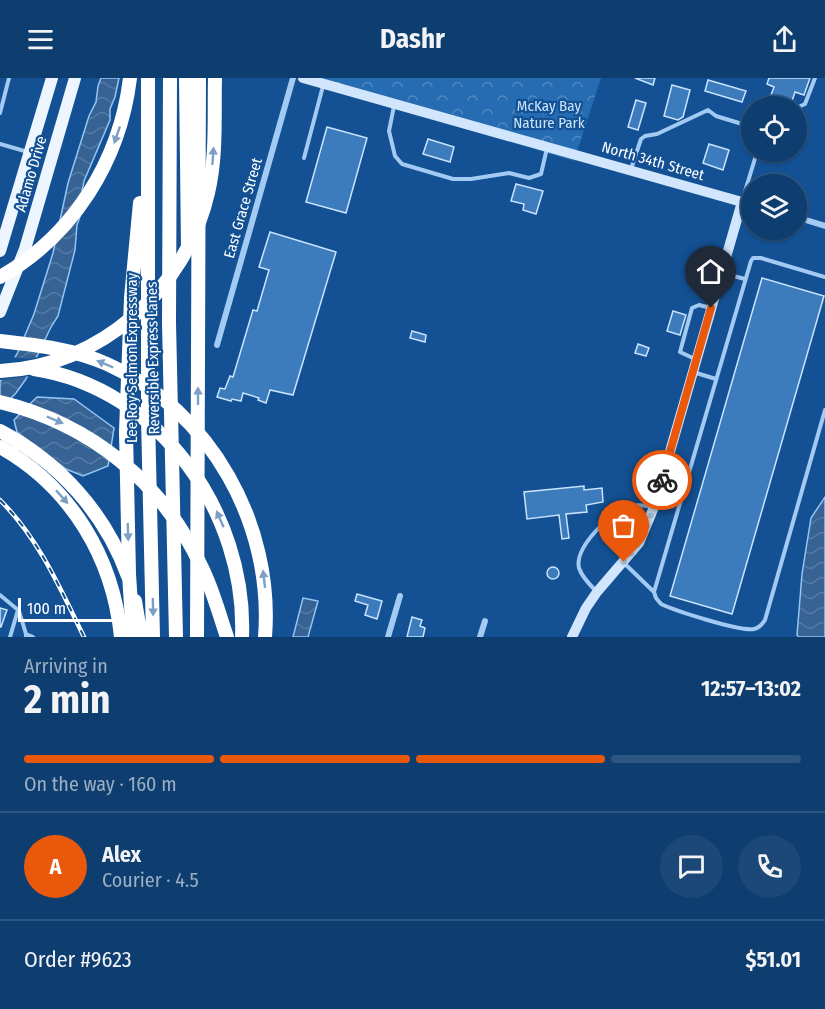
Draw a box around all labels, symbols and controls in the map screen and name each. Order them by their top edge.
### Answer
icon: menu [24,23,57,56]
text: Dashr [380,23,445,55]
icon: share [768,23,801,56]
map controls [741,96,807,240]
button: locate [741,96,807,162]
park label: McKay Bay Nature Park [513,97,585,132]
one-way arrow [112,126,122,144]
street label: Adamo Drive [12,134,50,214]
street label: North 34th Street [600,138,706,184]
one-way arrow [209,146,218,165]
street label: East Grace Street [220,156,266,260]
button: layers [741,174,807,240]
pin [685,246,736,308]
icon: home [694,255,727,288]
street label: Lee Roy Selmon Expressway [123,273,141,443]
street label: Reversible Express Lanes [143,281,163,435]
one-way arrow [95,359,113,369]
one-way arrow [193,386,203,405]
one-way arrow [47,415,65,425]
courier [632,450,692,510]
icon: bike [646,464,679,497]
one-way arrow [55,489,68,504]
pin [598,500,649,562]
one-way arrow [215,509,225,527]
icon: bag [607,509,640,542]
one-way arrow [123,523,133,542]
one-way arrow [259,569,269,588]
scale bar [18,595,132,622]
one-way arrow [148,597,157,616]
text: 100 m [27,599,66,618]
text: Arriving in [24,654,108,678]
text: 12:57–13:02 [701,675,801,702]
text: 2 min [24,677,110,723]
text: On the way · 160 m [24,772,177,796]
button: chat [660,835,723,898]
button: phone [738,835,801,898]
text: Alex [102,841,141,868]
text: A [50,853,61,880]
text: Courier · 4.5 [102,868,199,892]
text: Order #9623 [24,946,132,973]
text: $51.01 [746,946,801,973]

